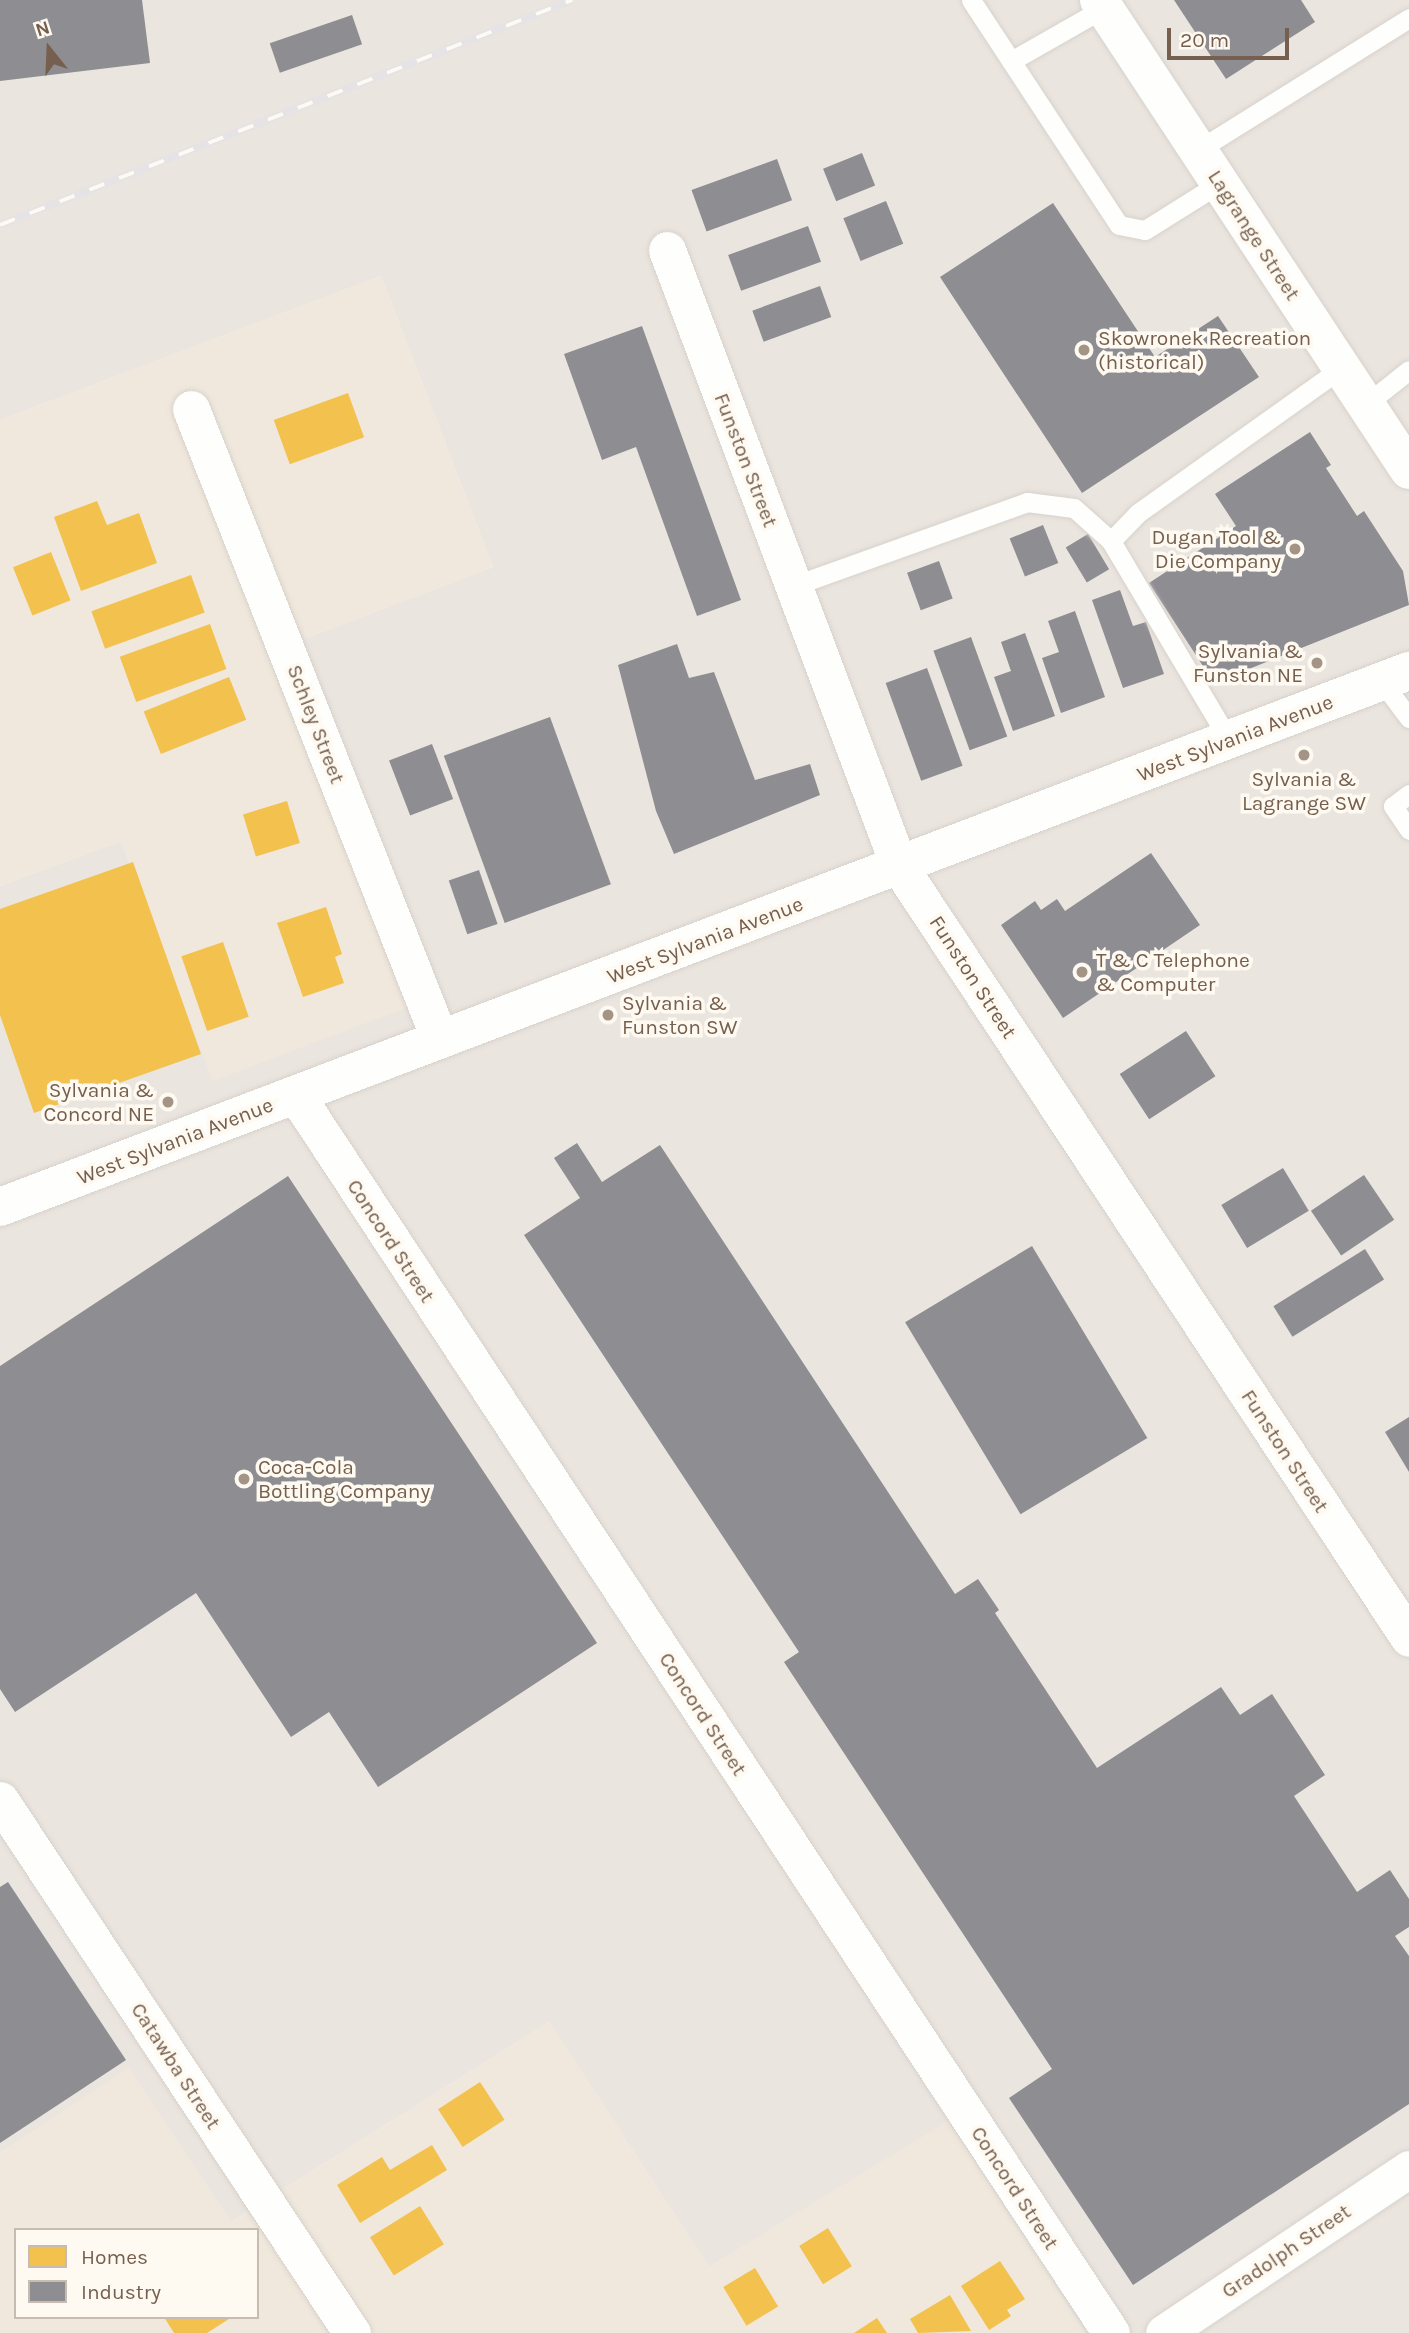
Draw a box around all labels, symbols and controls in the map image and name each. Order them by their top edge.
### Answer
north arrow [14,14,84,84]
scale bar [1171,14,1294,58]
text: N [33,16,52,42]
text: 20 m [1180,28,1229,52]
street label: Lagrange Street [1202,165,1306,305]
place label: Skowronek Recreation (historical) [1098,325,1311,375]
marker: Skowronek Recreation (historical) [1076,342,1092,358]
street label: Funston Street [709,389,783,531]
place label: Dugan Tool & Die Company [1151,524,1281,574]
marker: Dugan Tool & Die Company [1287,541,1303,557]
place label: Sylvania & Funston NE [1193,638,1303,688]
marker: Sylvania & Funston NE [1309,655,1325,671]
street label: Schley Street [282,661,350,787]
street label: West Sylvania Avenue [1133,689,1337,787]
marker: Sylvania & Lagrange SW [1296,747,1312,763]
place label: Sylvania & Lagrange SW [1242,766,1366,816]
street label: West Sylvania Avenue [603,891,807,989]
street label: Funston Street [924,911,1022,1043]
place label: T & C Telephone & Computer [1096,947,1250,997]
marker: T & C Telephone & Computer [1074,964,1090,980]
place label: Sylvania & Funston SW [622,990,737,1040]
marker: Sylvania & Funston SW [600,1007,616,1023]
place label: Sylvania & Concord NE [43,1077,154,1127]
street label: West Sylvania Avenue [73,1092,277,1190]
marker: Sylvania & Concord NE [160,1094,176,1110]
street label: Concord Street [342,1175,440,1307]
street label: Funston Street [1236,1385,1334,1517]
place label: Coca-Cola Bottling Company [258,1454,430,1504]
marker: Coca-Cola Bottling Company [236,1471,252,1487]
street label: Concord Street [654,1648,752,1780]
street label: Catawba Street [126,1998,226,2134]
street label: Concord Street [966,2122,1064,2254]
street label: Gradolph Street [1217,2199,1355,2303]
legend [14,2228,259,2319]
text: Homes [81,2245,148,2269]
text: Industry [81,2280,161,2304]

